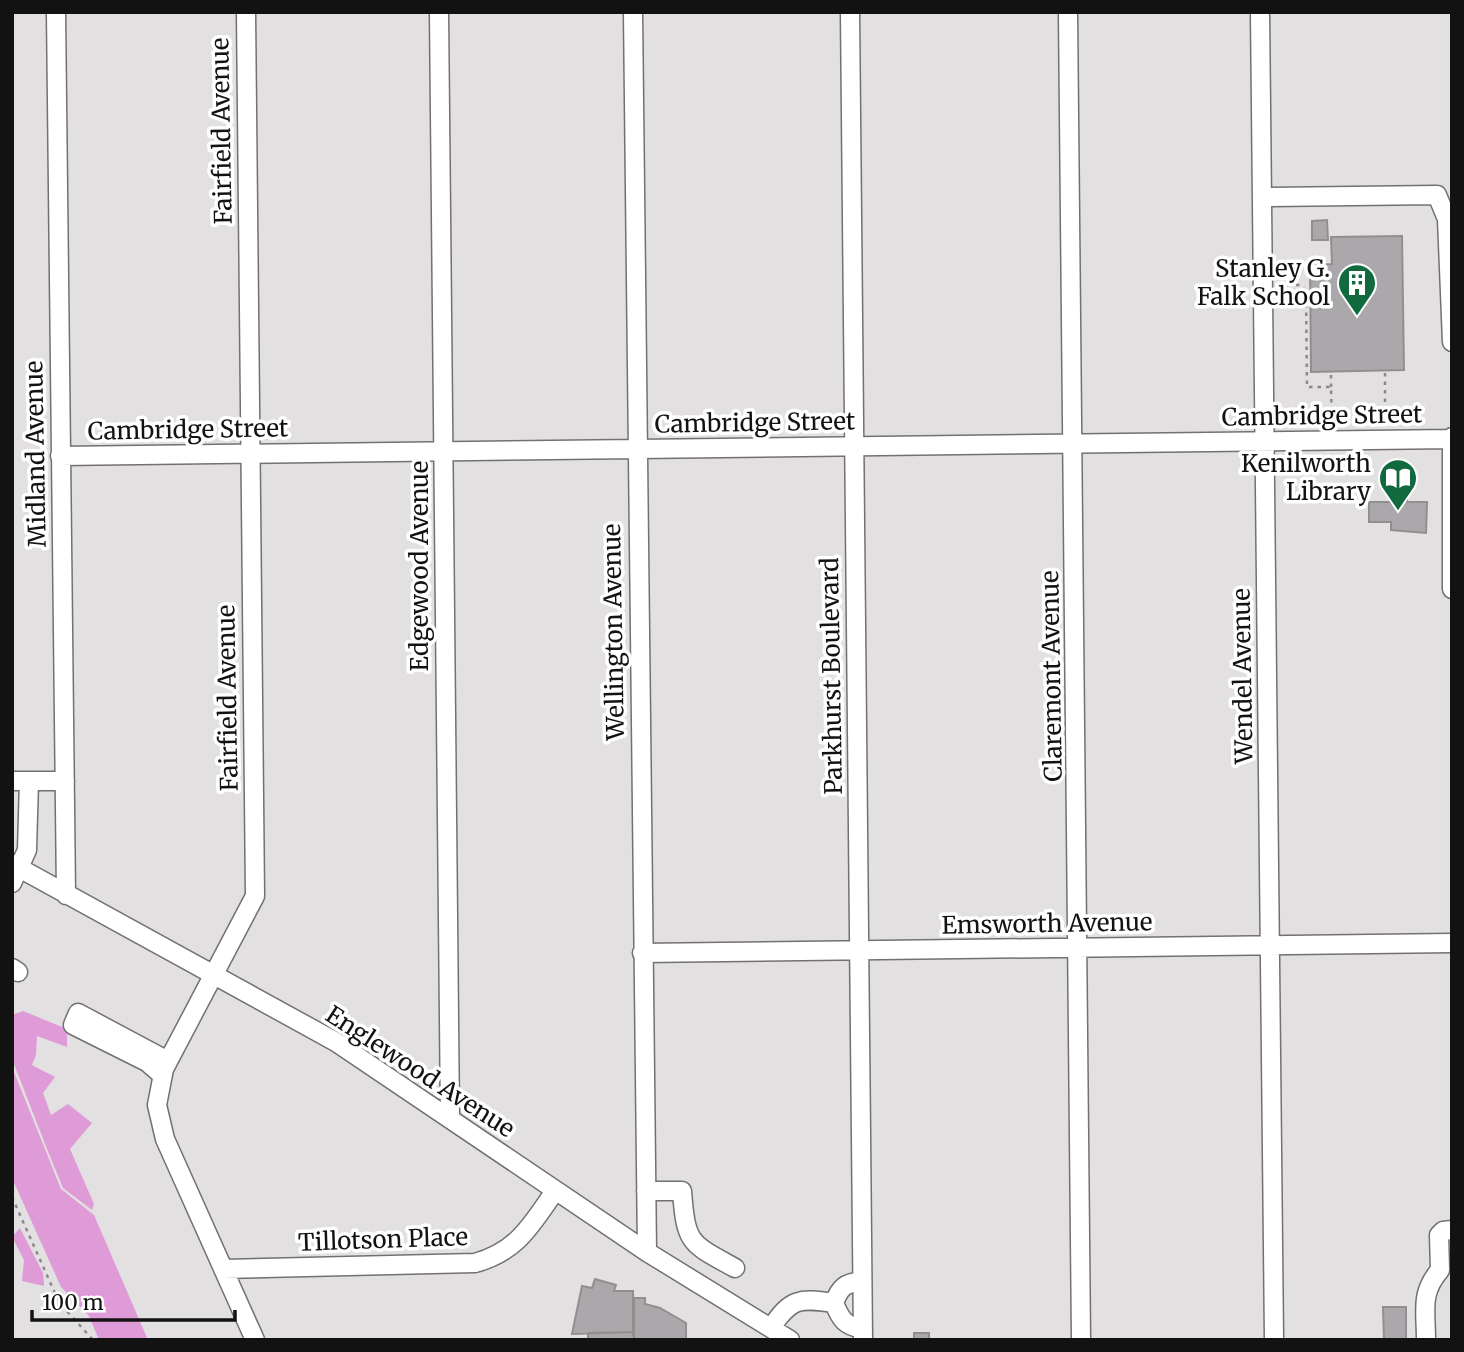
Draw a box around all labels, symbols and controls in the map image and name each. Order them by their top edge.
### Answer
street label: Fairfield Avenue [204,37,239,225]
place label: Stanley G. Falk School [1197,253,1330,312]
building icon: Stanley G. Falk School [1336,262,1378,317]
street label: Midland Avenue [18,360,53,548]
street label: Cambridge Street [1221,398,1423,433]
street label: Cambridge Street [654,405,856,440]
street label: Cambridge Street [87,412,289,447]
place label: Kenilworth Library [1241,448,1371,507]
library icon: Kenilworth Library [1377,457,1419,512]
street label: Edgewood Avenue [404,461,435,671]
street label: Wellington Avenue [596,523,631,742]
street label: Parkhurst Boulevard [814,557,849,795]
street label: Claremont Avenue [1034,570,1069,782]
street label: Wendel Avenue [1225,588,1260,765]
street label: Fairfield Avenue [210,604,245,792]
street label: Emsworth Avenue [941,906,1153,941]
street label: Englewood Avenue [320,999,521,1144]
street label: Tillotson Place [297,1221,469,1258]
scale bar [32,1278,234,1322]
text: 100 m [42,1289,104,1316]

